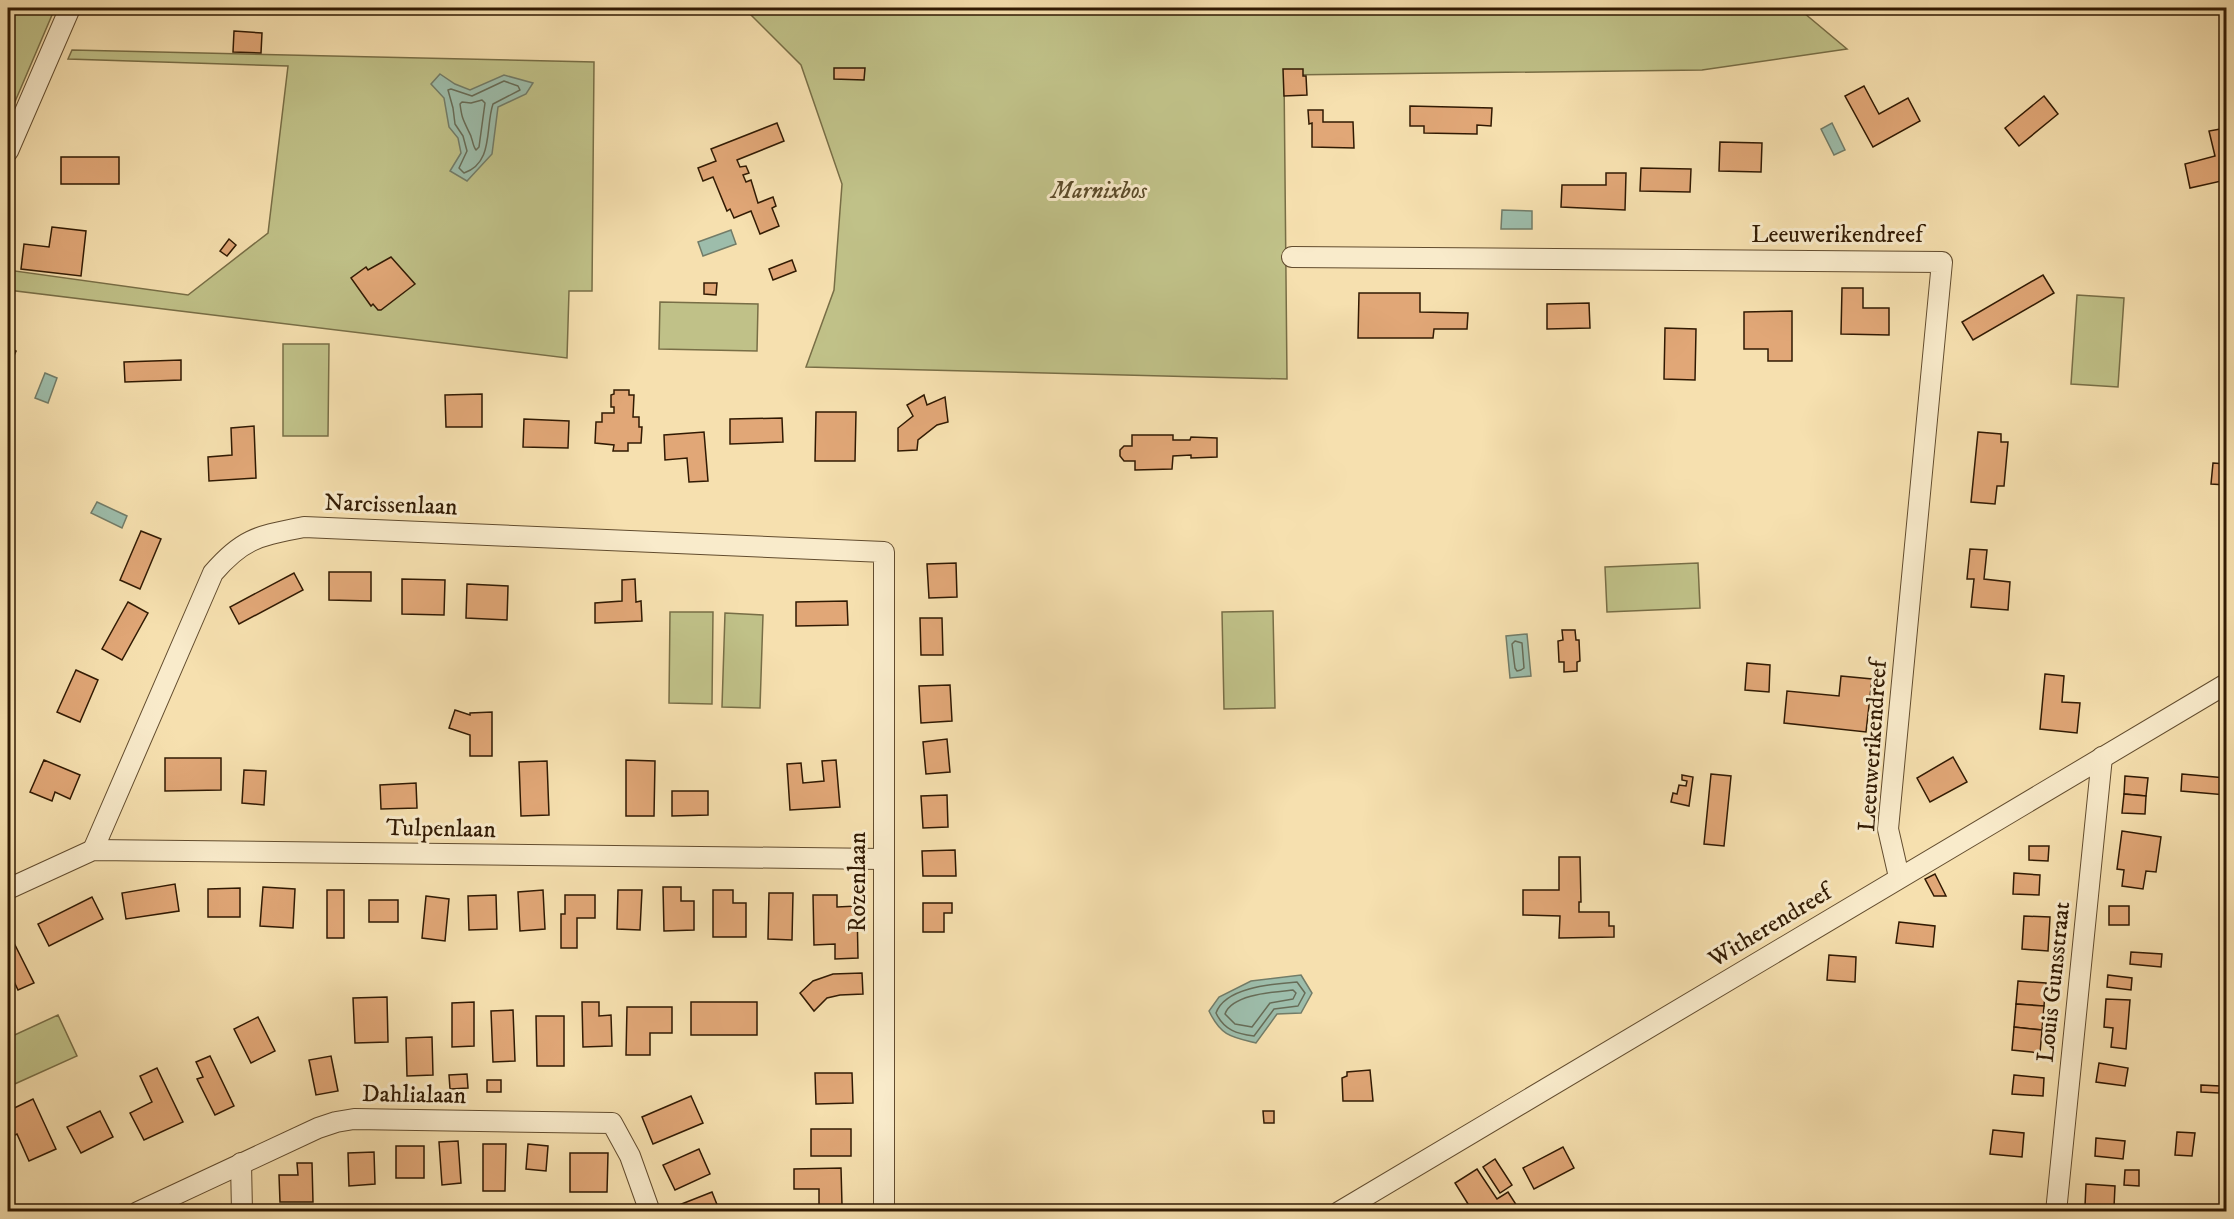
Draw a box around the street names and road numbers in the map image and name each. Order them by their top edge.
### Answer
street label: Leeuwerikendreef [1751,220,1926,250]
street label: Narcissenlaan [324,488,459,522]
street label: Leeuwerikendreef [1852,656,1894,833]
street label: Tulpenlaan [386,813,497,845]
street label: Rozenlaan [843,831,873,932]
street label: Witherendreef [1702,876,1840,975]
street label: Louis Gunsstraat [2031,900,2077,1064]
street label: Dahlialaan [362,1079,467,1111]

